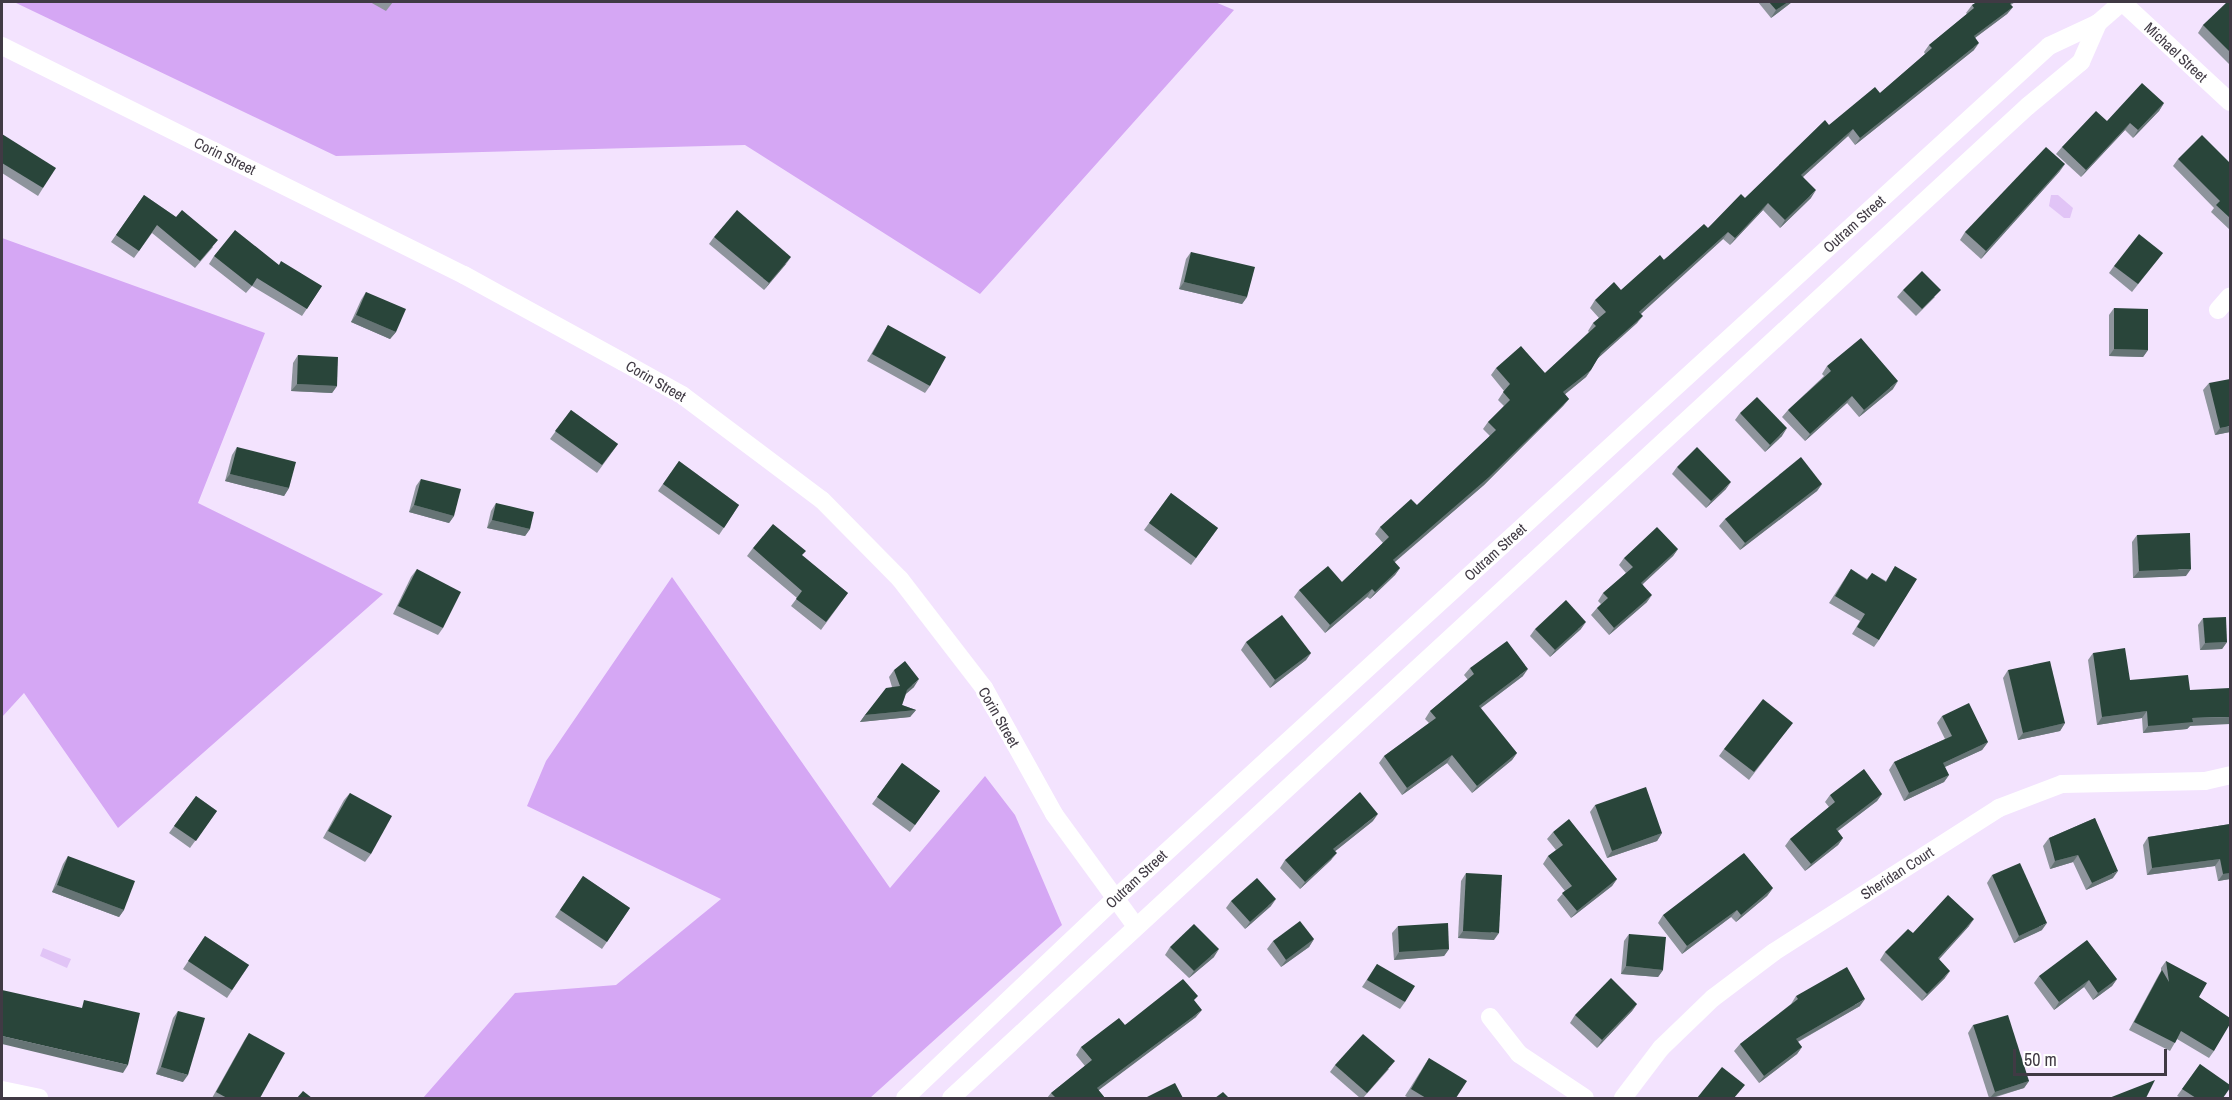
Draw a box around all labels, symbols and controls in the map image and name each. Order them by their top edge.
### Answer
street label: Michael Street [2141,18,2211,86]
street label: Corin Street [191,133,259,179]
street label: Outram Street [1819,191,1889,257]
street label: Corin Street [623,357,689,405]
street label: Outram Street [1460,519,1530,585]
street label: Corin Street [975,684,1023,750]
street label: Sheridan Court [1857,843,1937,903]
street label: Outram Street [1102,846,1170,912]
scale bar [2016,1037,2170,1075]
text: 50 m [2024,1047,2057,1072]

